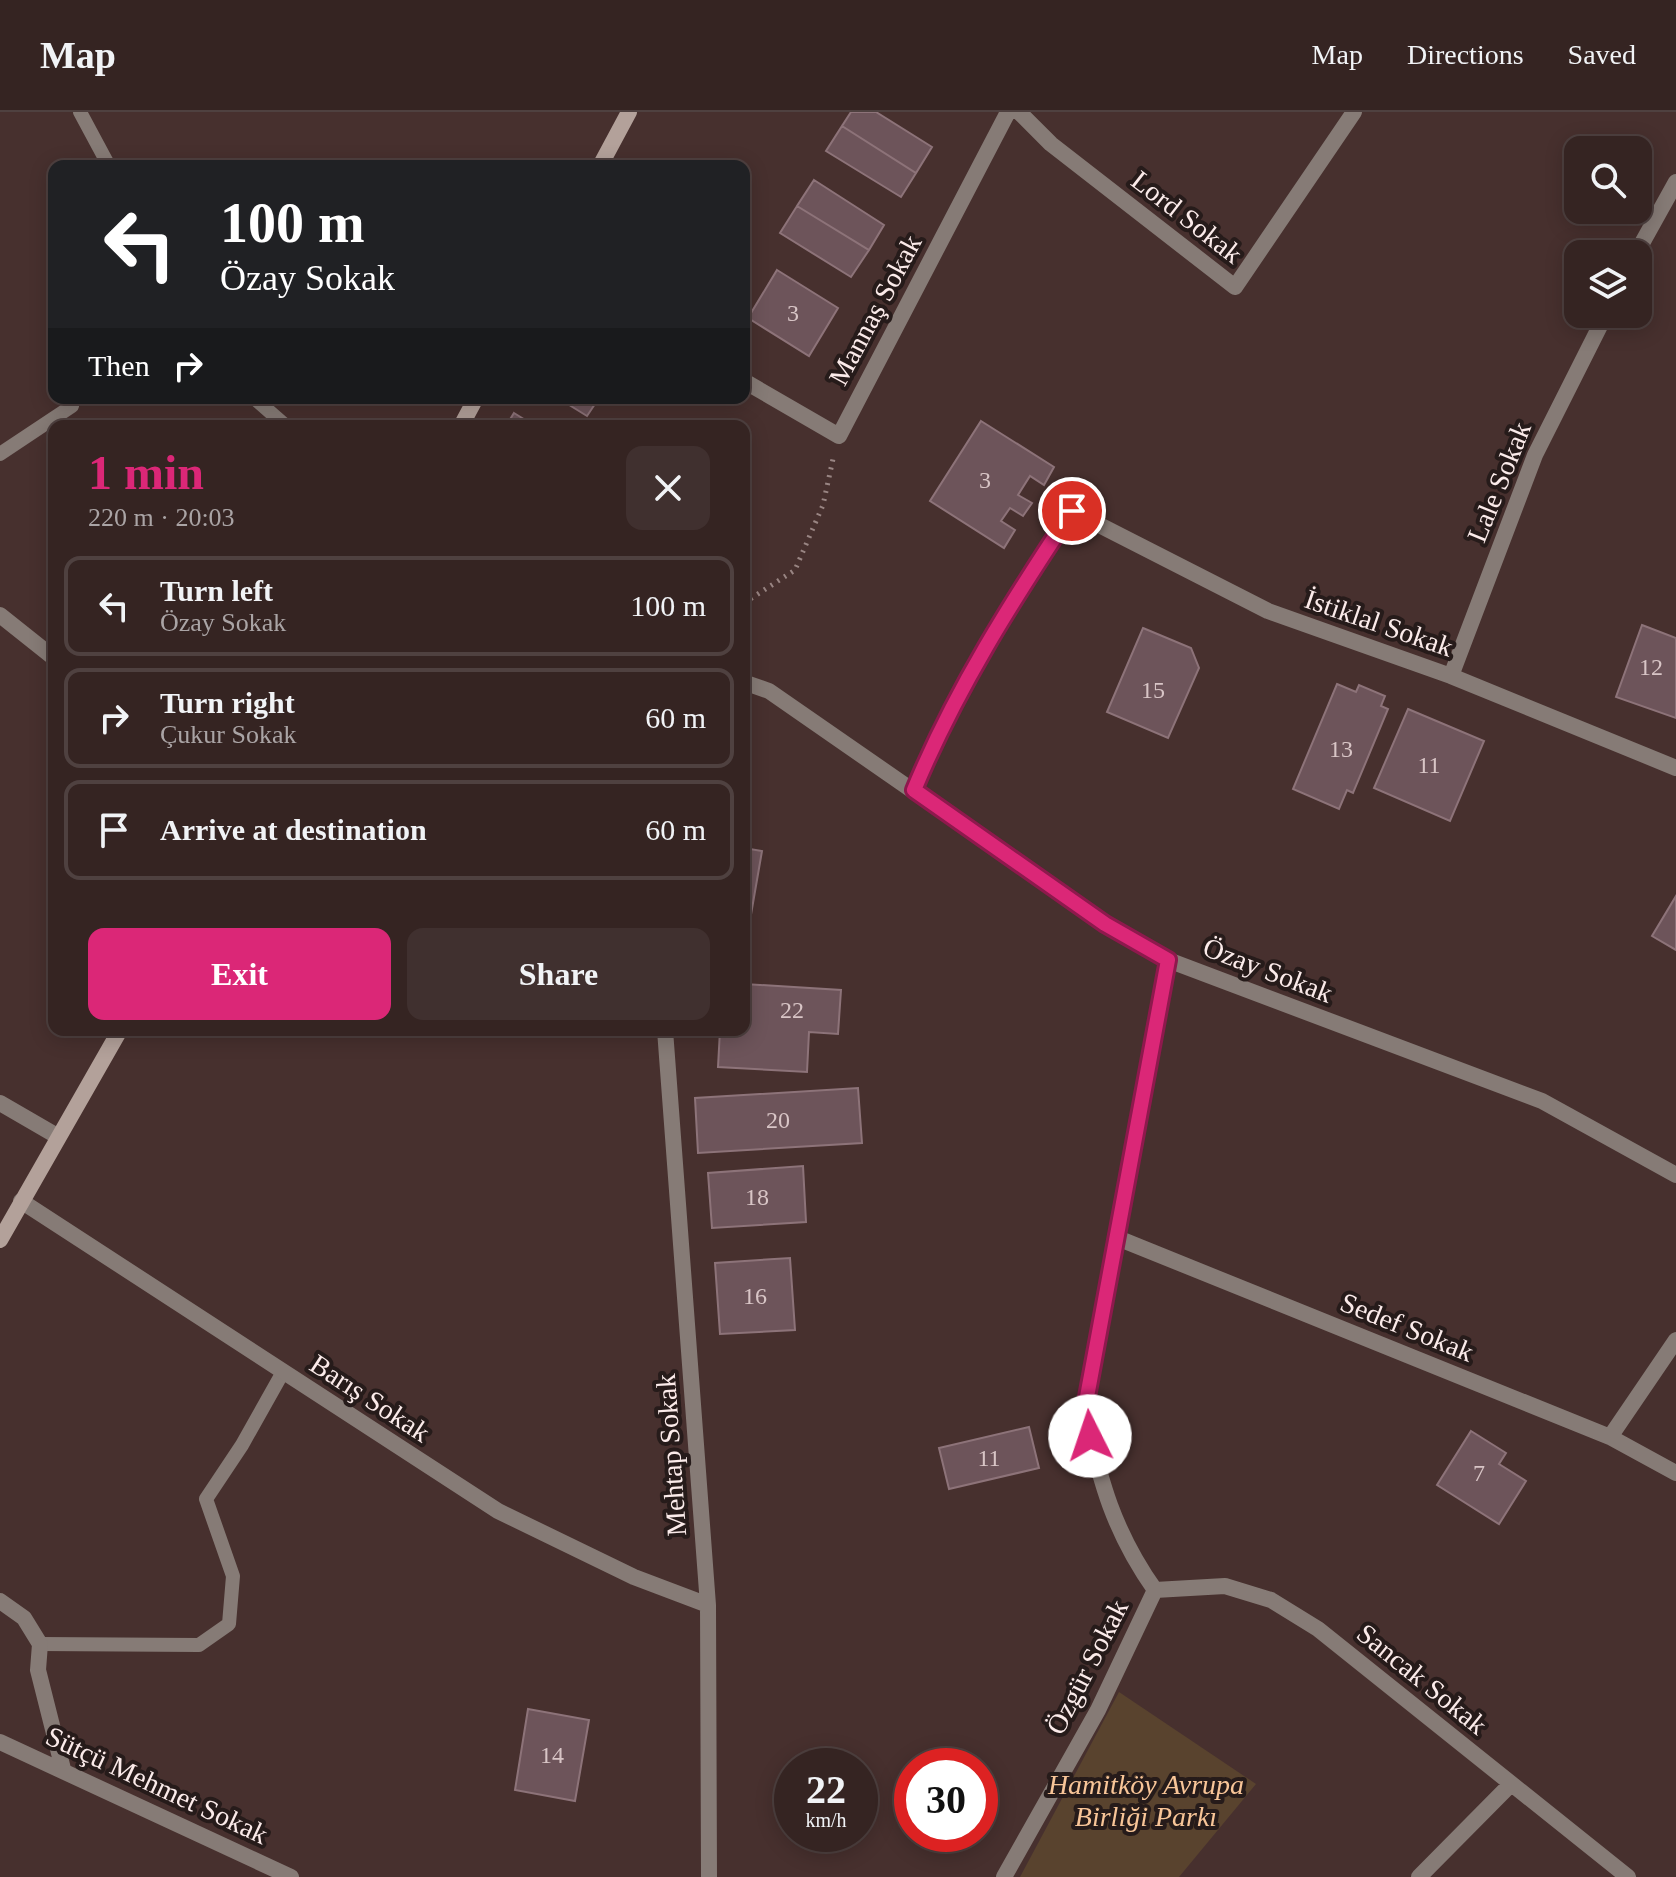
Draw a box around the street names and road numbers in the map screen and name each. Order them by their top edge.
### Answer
street label: Lord Sokak [1126,164,1248,270]
street label: Mannaş Sokak [822,230,928,390]
street label: Lale Sokak [1461,417,1537,547]
street label: İstiklal Sokak [1301,583,1457,663]
street label: Özay Sokak [1199,931,1337,1009]
street label: Sedef Sokak [1336,1286,1478,1368]
street label: Barış Sokak [304,1348,436,1448]
street label: Mehtap Sokak [650,1373,692,1537]
street label: Özgür Sokak [1040,1594,1134,1740]
street label: Sancak Sokak [1351,1617,1493,1741]
street label: Sütçü Mehmet Sokak [41,1720,273,1850]

